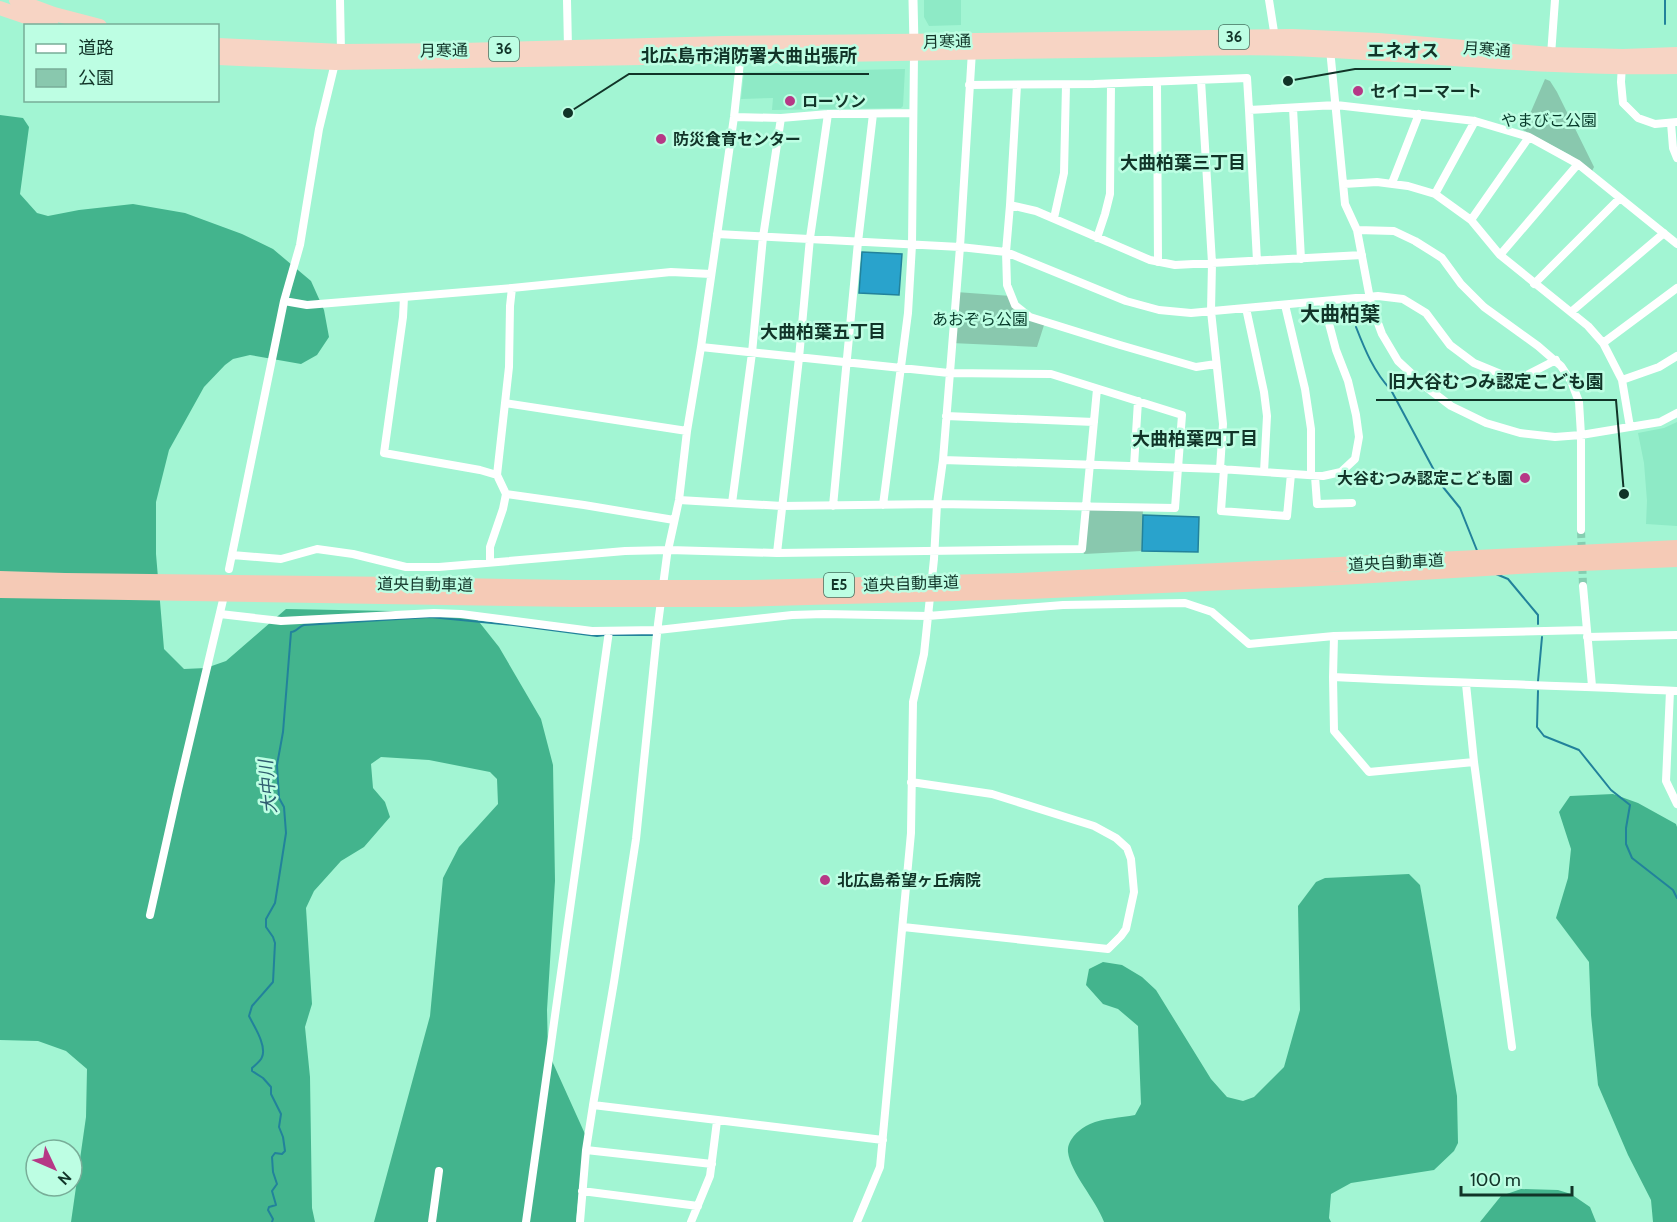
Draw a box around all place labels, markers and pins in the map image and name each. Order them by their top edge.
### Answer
callout: エネオス [1355,33,1451,69]
callout: 北広島市消防署大曲出張所 [629,38,869,74]
place label: セイコーマート [1370,82,1482,101]
marker: セイコーマート [1351,84,1365,98]
place label: ローソン [802,92,866,111]
marker: ローソン [783,94,797,108]
place label: 防災食育センター [673,130,801,149]
marker: 防災食育センター [654,132,668,146]
callout: 旧大谷むつみ認定こども園 [1376,364,1616,400]
place label: 大谷むつみ認定こども園 [1337,469,1513,488]
marker: 大谷むつみ認定こども園 [1518,471,1532,485]
place label: 北広島希望ヶ丘病院 [837,871,981,890]
marker: 北広島希望ヶ丘病院 [818,873,832,887]

